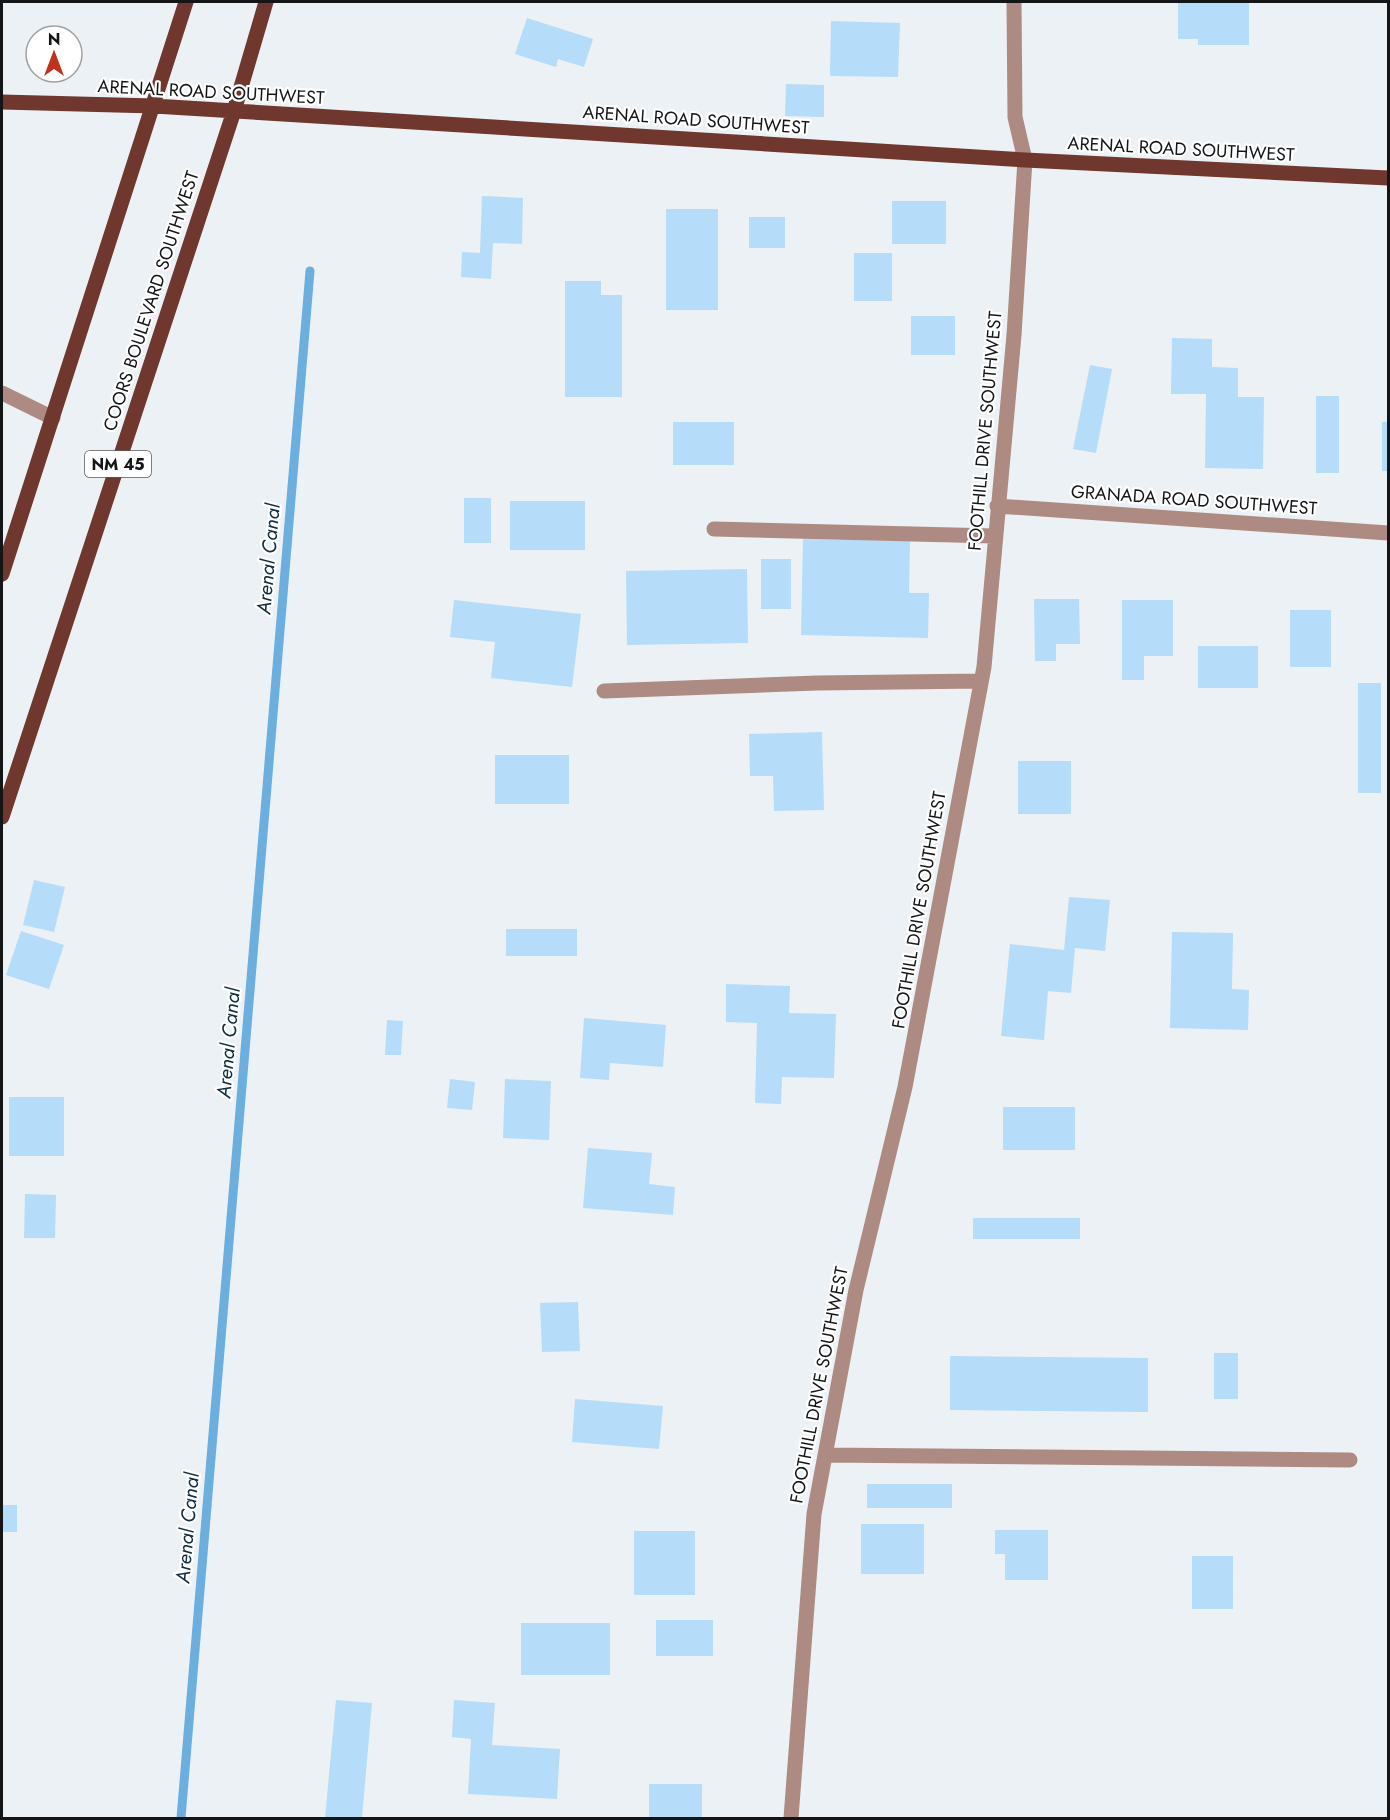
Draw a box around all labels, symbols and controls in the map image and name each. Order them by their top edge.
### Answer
north arrow [24,24,84,84]
text: N [48,28,60,51]
street label: ARENAL ROAD SOUTHWEST [97,73,326,111]
street label: ARENAL ROAD SOUTHWEST [582,99,811,141]
street label: ARENAL ROAD SOUTHWEST [1067,130,1296,168]
street label: COORS BOULEVARD SOUTHWEST [97,167,206,434]
street label: FOOTHILL DRIVE SOUTHWEST [962,309,1008,552]
road number: NM 45 [85,451,151,477]
street label: GRANADA ROAD SOUTHWEST [1070,478,1319,522]
water label: Arenal Canal [249,501,288,617]
street label: FOOTHILL DRIVE SOUTHWEST [885,789,953,1031]
water label: Arenal Canal [209,985,248,1101]
street label: FOOTHILL DRIVE SOUTHWEST [783,1264,855,1506]
water label: Arenal Canal [168,1470,207,1586]

